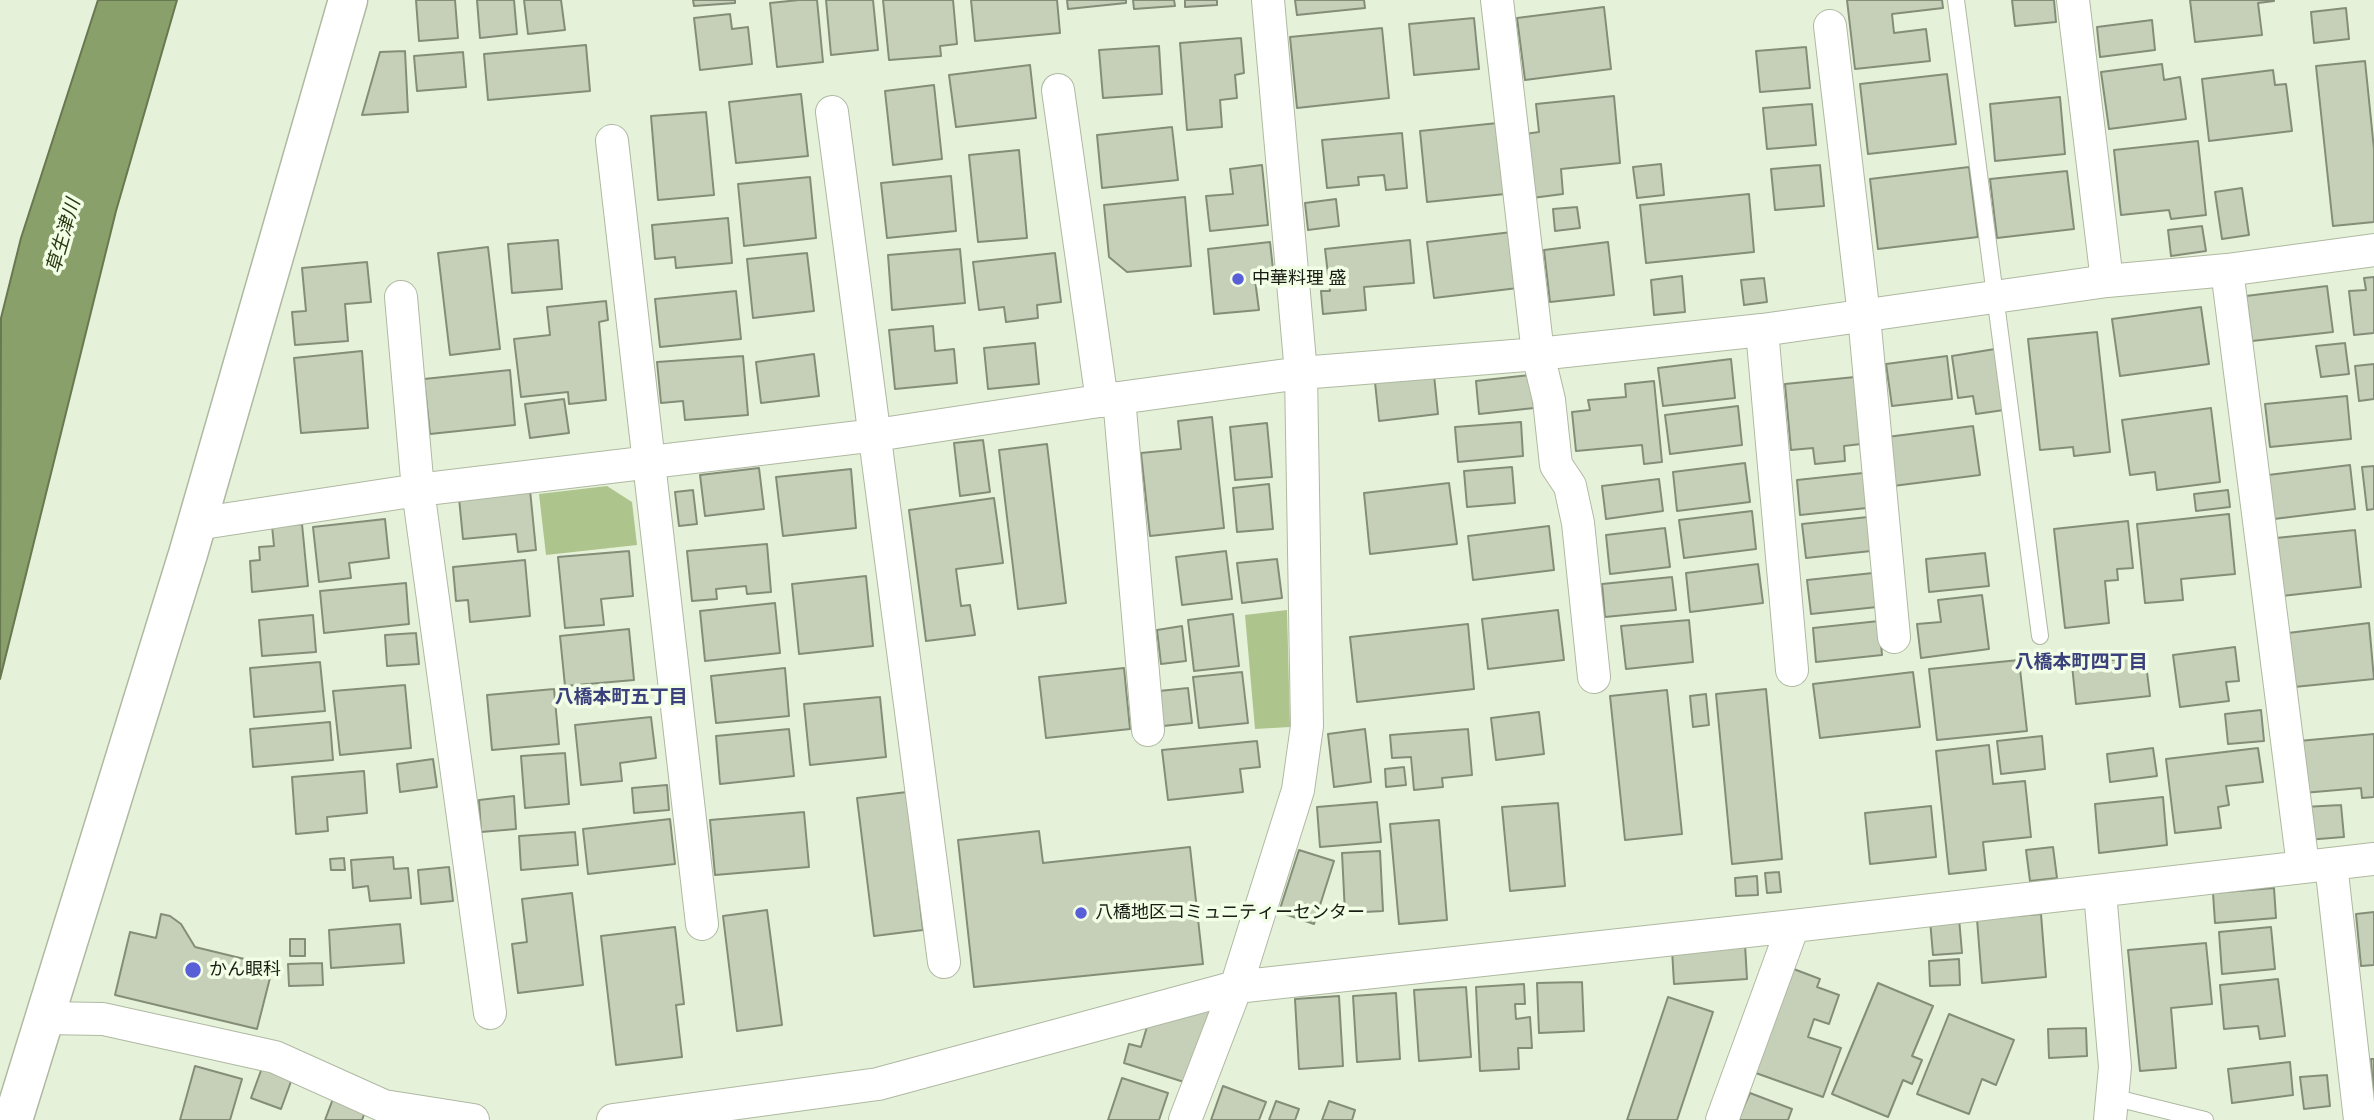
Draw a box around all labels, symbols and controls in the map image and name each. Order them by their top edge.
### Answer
water label: 草生津川 [43,196,85,276]
place label: 中華料理 盛 [1252,268,1346,290]
marker: 中華料理 盛 [1230,271,1246,287]
district label: 八橋本町四丁目 [2015,651,2147,673]
district label: 八橋本町五丁目 [555,686,687,708]
place label: 八橋地区コミュニティーセンター [1095,902,1365,924]
marker: 八橋地区コミュニティーセンター [1073,905,1089,921]
place label: かん眼科 [209,959,281,981]
marker: かん眼科 [183,960,203,980]

